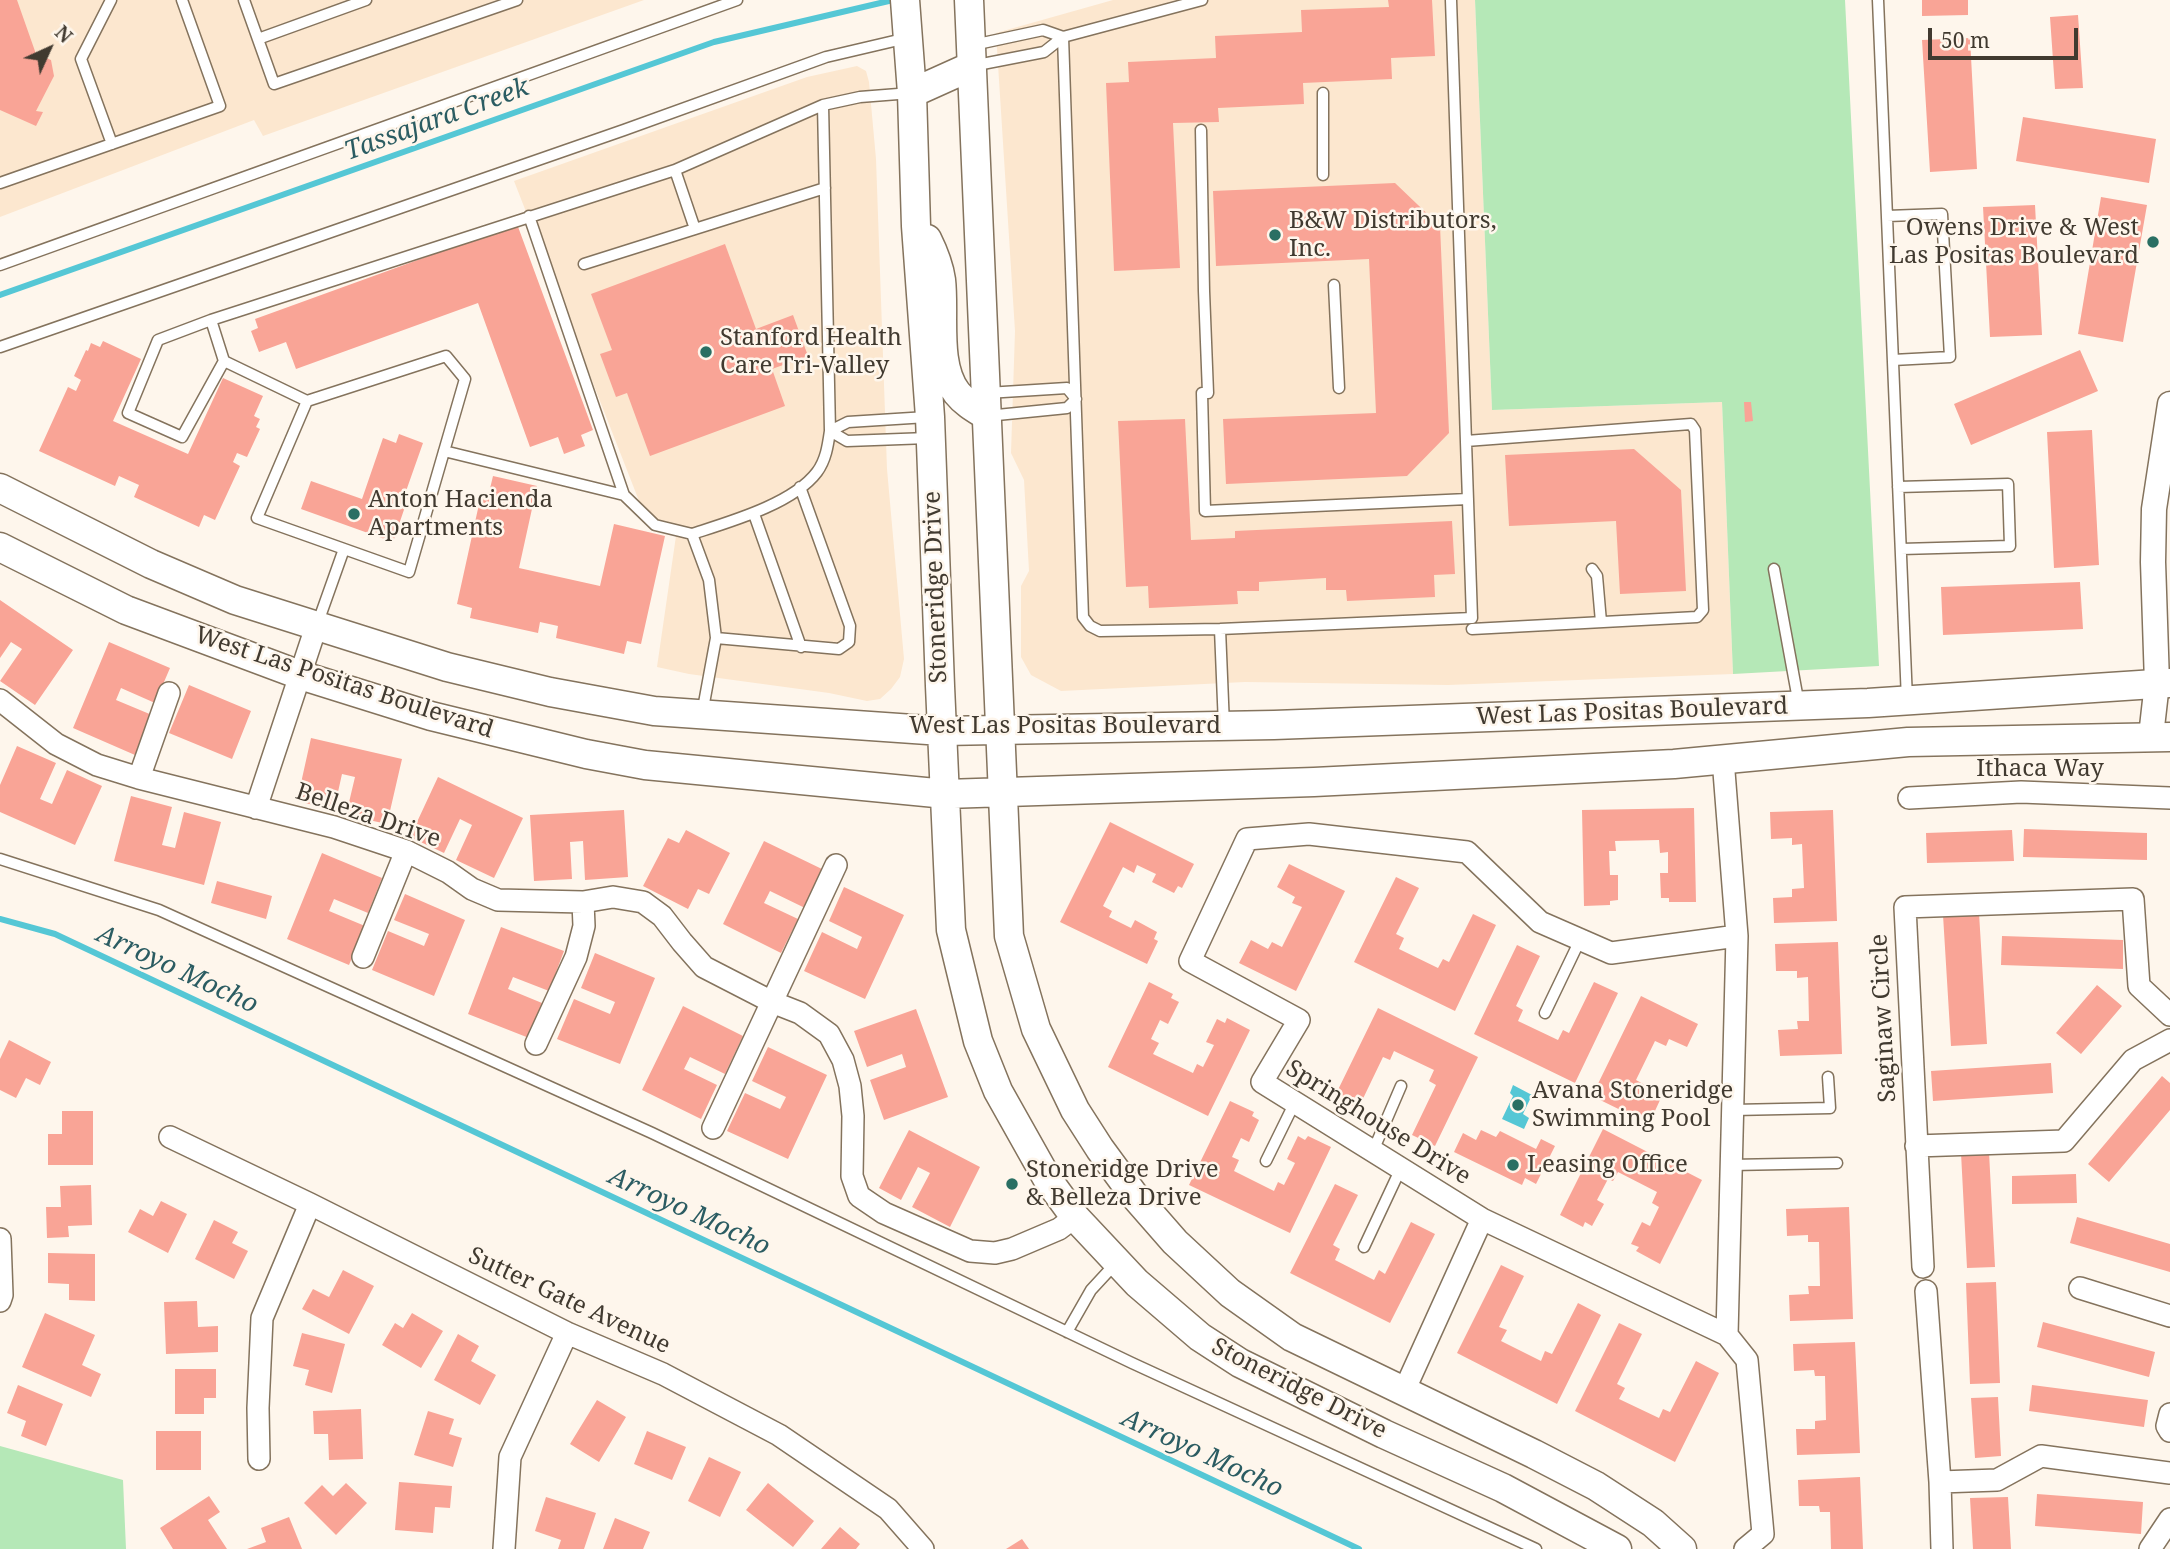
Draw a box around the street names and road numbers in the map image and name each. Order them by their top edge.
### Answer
street label: Stoneridge Drive [918,490,954,684]
street label: West Las Positas Boulevard [191,621,497,745]
street label: West Las Positas Boulevard [1476,692,1788,732]
street label: West Las Positas Boulevard [909,712,1221,740]
street label: Ithaca Way [1976,755,2104,783]
street label: Belleza Drive [292,778,444,854]
street label: Saginaw Circle [1865,933,1903,1103]
street label: Springhouse Drive [1280,1054,1476,1192]
street label: Sutter Gate Avenue [463,1242,675,1360]
street label: Stoneridge Drive [1207,1332,1391,1446]

